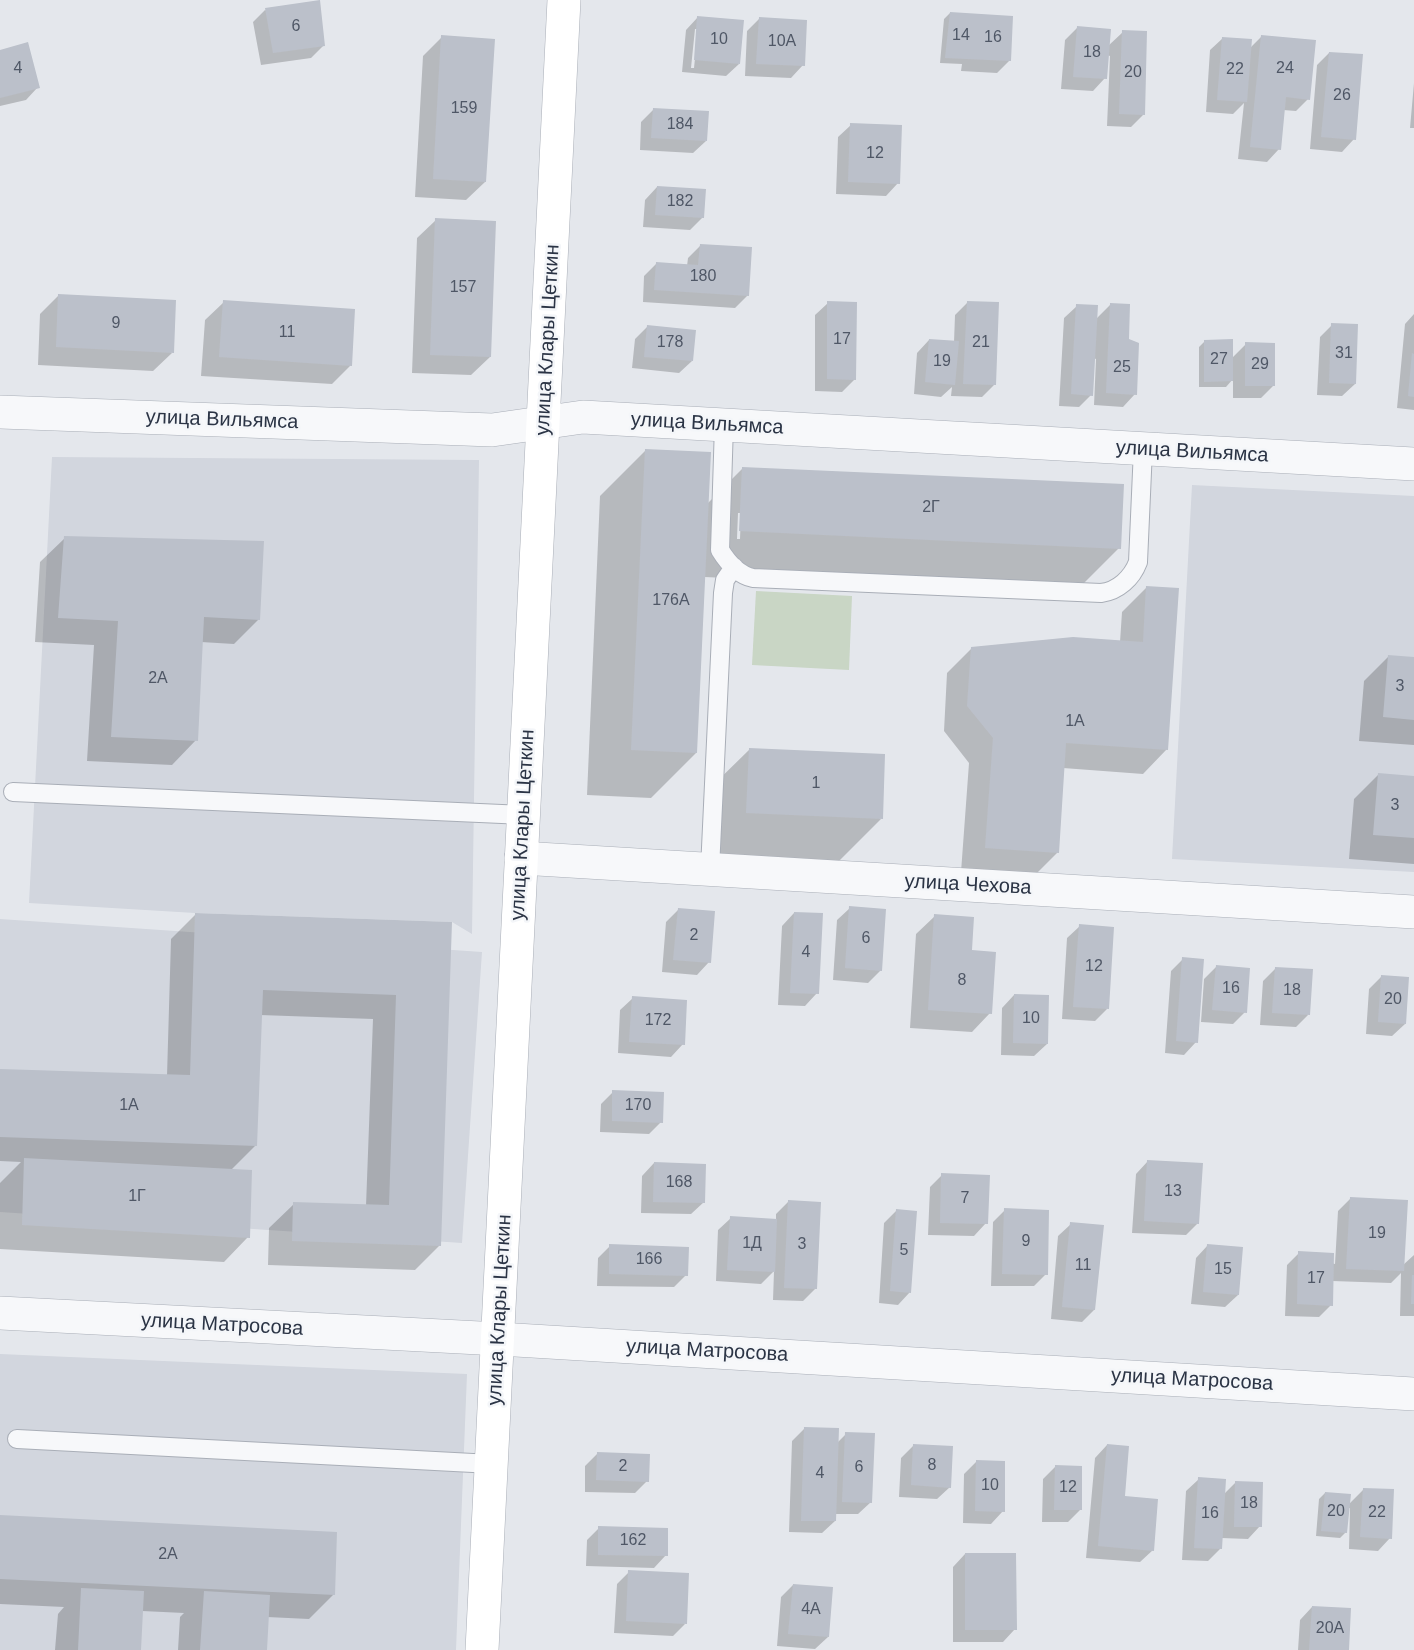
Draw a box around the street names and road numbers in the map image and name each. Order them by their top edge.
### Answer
street label: улица Клары Цеткин [531,244,565,436]
street label: улица Вильямса [145,405,299,435]
street label: улица Вильямса [630,408,784,440]
street label: улица Вильямса [1115,436,1269,468]
street label: улица Клары Цеткин [506,729,540,921]
street label: улица Чехова [904,870,1032,900]
street label: улица Клары Цеткин [483,1214,517,1406]
street label: улица Матросова [140,1309,304,1341]
street label: улица Матросова [625,1335,789,1367]
street label: улица Матросова [1110,1364,1274,1396]

